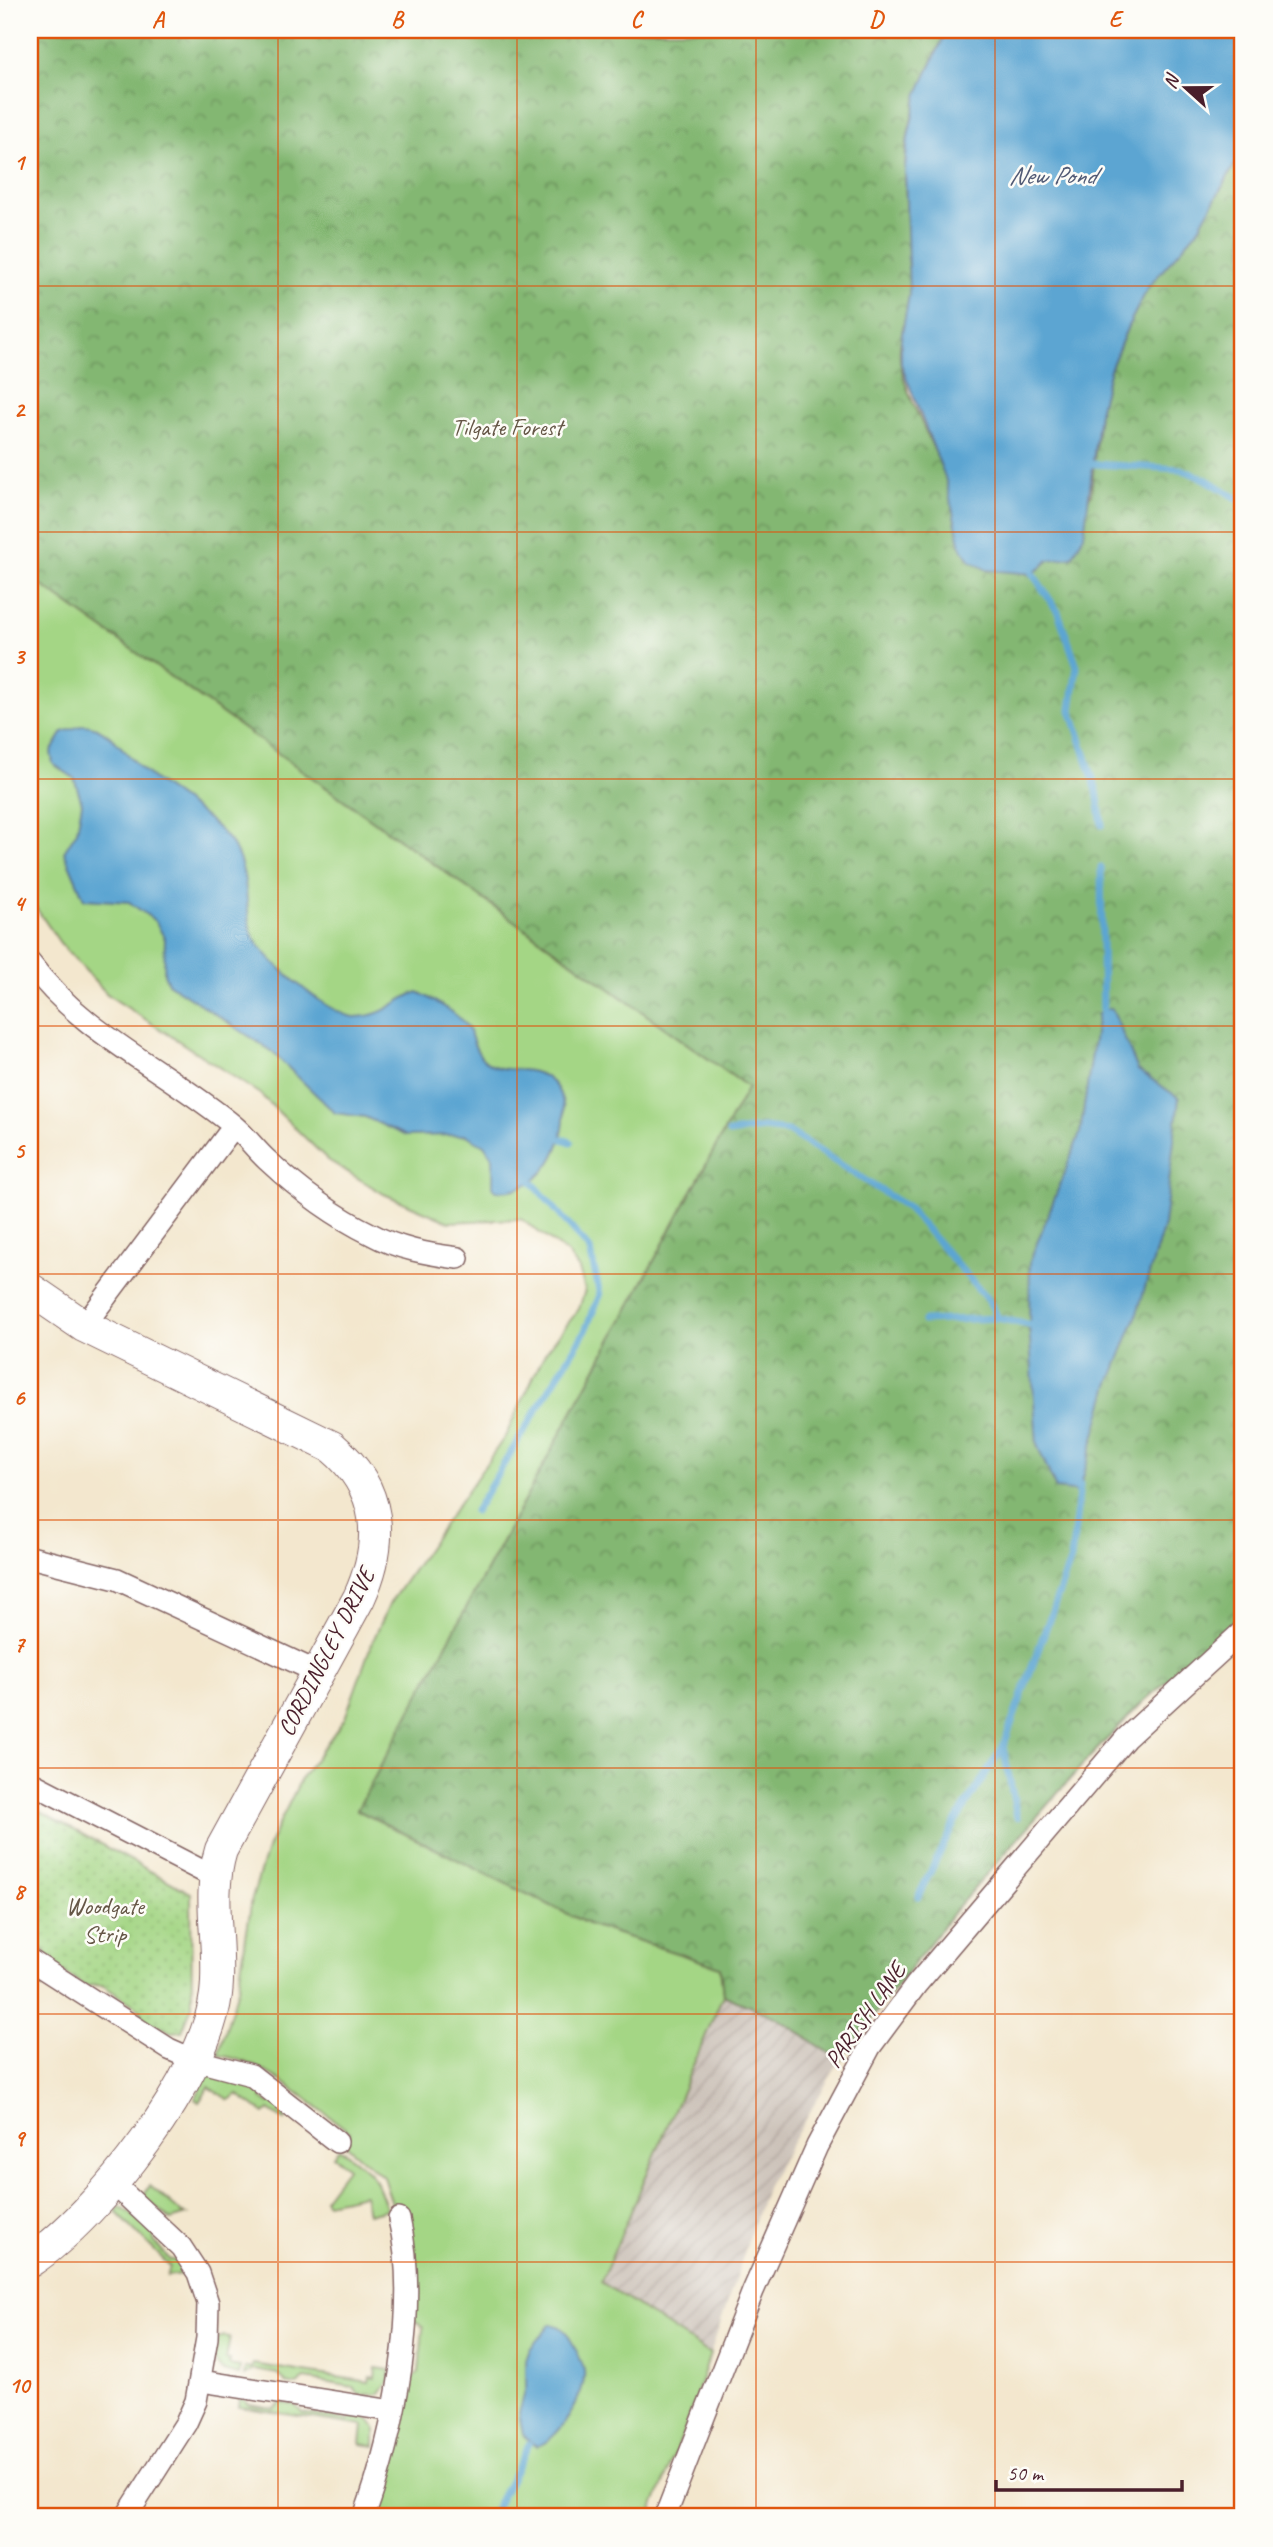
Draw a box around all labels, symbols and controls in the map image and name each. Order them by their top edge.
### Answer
text: A [152,5,166,34]
text: B [391,5,405,34]
text: C [631,5,645,34]
text: D [869,5,885,34]
text: E [1109,5,1125,34]
north arrow [1150,52,1220,122]
text: N [1158,69,1186,92]
text: 1 [14,148,27,177]
water label: New Pond [1009,159,1103,192]
text: 2 [14,395,27,424]
park label: Tilgate Forest [452,412,565,442]
text: 3 [14,642,27,671]
text: 4 [14,889,27,918]
text: 5 [14,1136,26,1165]
text: 6 [14,1383,27,1412]
street label: CORDINGLEY DRIVE [271,1561,382,1741]
text: 7 [14,1630,27,1659]
text: 8 [14,1877,27,1906]
park label: Woodgate Strip [66,1891,146,1949]
street label: PARISH LANE [818,1954,914,2073]
text: 9 [14,2124,27,2153]
text: 10 [9,2371,32,2400]
scale bar [996,2449,1182,2493]
text: 50 m [1007,2460,1045,2486]

